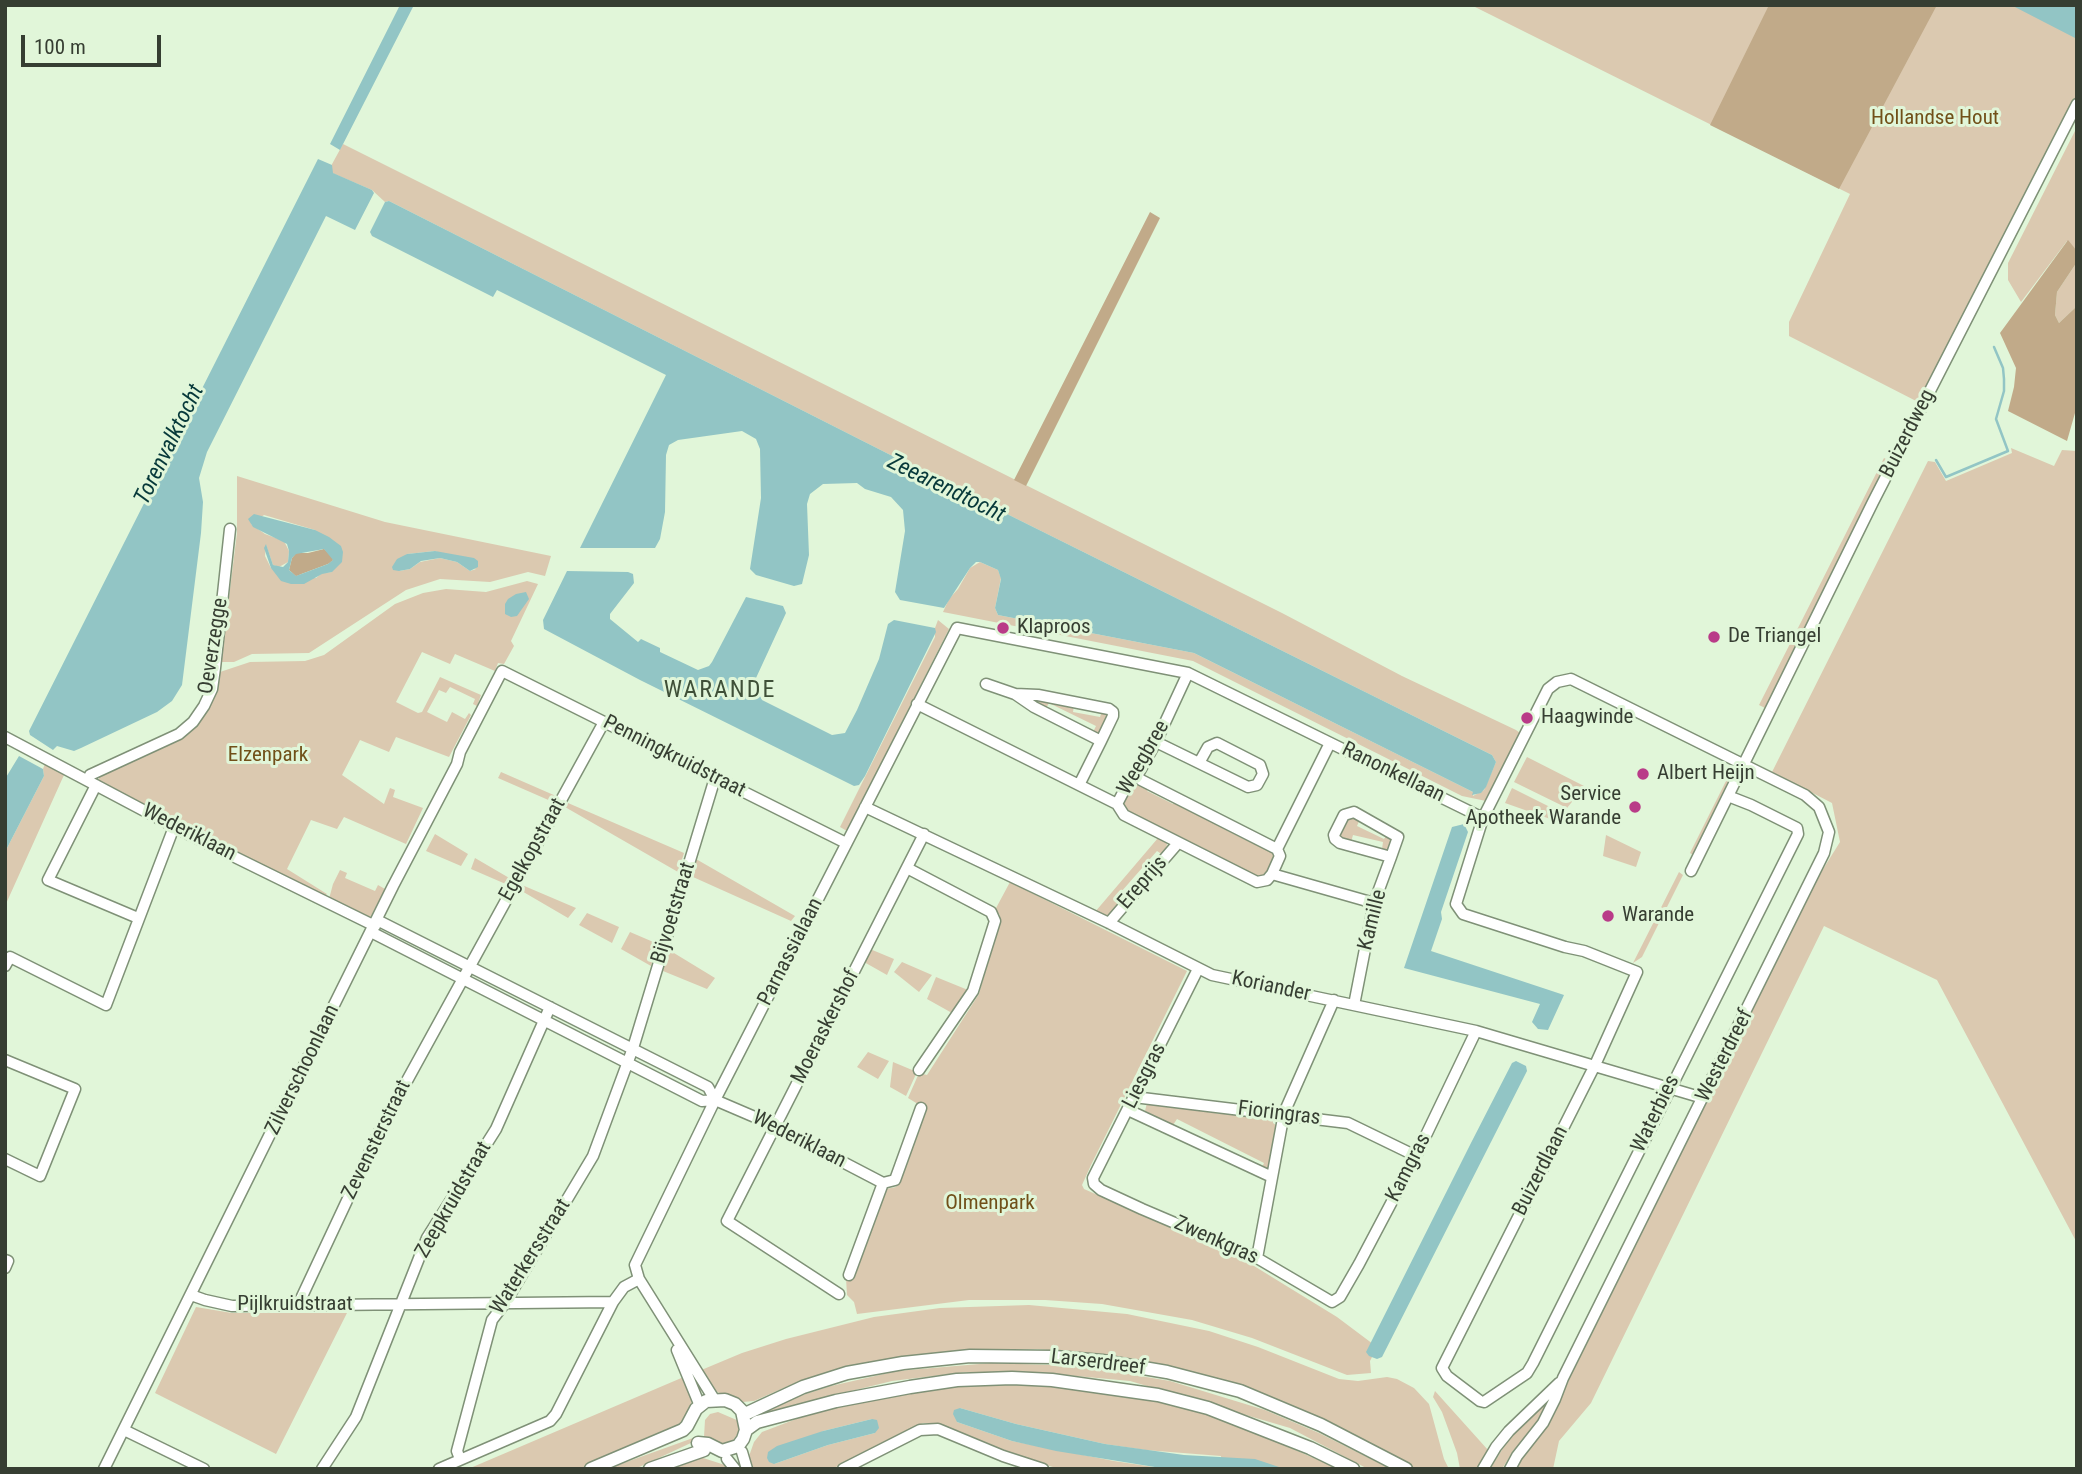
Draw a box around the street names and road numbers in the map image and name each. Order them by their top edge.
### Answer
street label: Buizerdweg [1875,386,1941,482]
street label: Oeverzegge [194,596,234,696]
street label: Penningkruidstraat [599,710,749,804]
street label: Weegbree [1113,716,1175,800]
street label: Ranonkellaan [1338,737,1448,809]
street label: Egelkopstraat [494,794,572,906]
street label: Wederiklaan [138,799,240,867]
street label: Ereprijs [1113,851,1173,915]
street label: Bijvoetstraat [647,859,701,967]
street label: Kamille [1353,887,1393,953]
street label: Parnassialaan [753,894,829,1010]
street label: Moeraskershof [787,966,865,1088]
street label: Koriander [1229,966,1313,1008]
street label: Zilverschoonlaan [261,1001,345,1139]
street label: Westerdreef [1691,1006,1759,1106]
street label: Liesgras [1118,1039,1172,1113]
street label: Waterbies [1627,1071,1685,1157]
street label: Zevensterstraat [337,1076,417,1204]
street label: Fioringras [1236,1096,1322,1132]
street label: Wederiklaan [748,1106,850,1174]
street label: Buizerdlaan [1508,1122,1574,1220]
street label: Kamgras [1381,1130,1437,1206]
street label: Zeepkruidstraat [411,1137,497,1263]
street label: Waterkersstraat [486,1195,576,1319]
street label: Zwenkgras [1170,1211,1262,1271]
street label: Pijlkruidstraat [237,1292,353,1318]
street label: Larserdreef [1049,1345,1147,1381]

